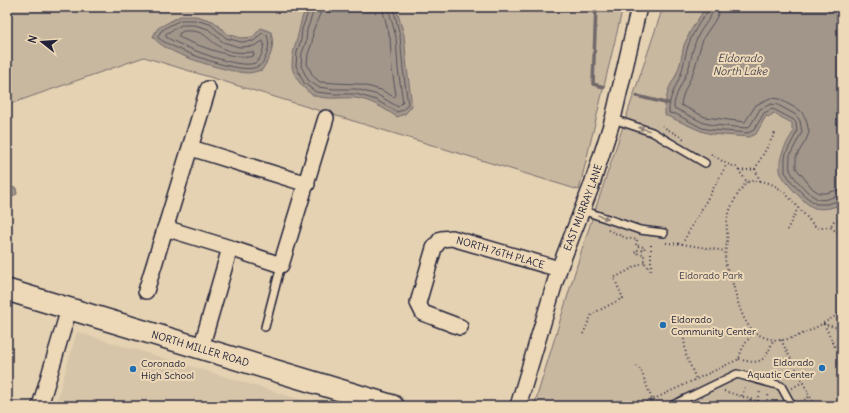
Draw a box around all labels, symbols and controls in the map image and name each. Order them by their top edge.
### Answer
north arrow [22,22,62,62]
text: N [25,33,40,45]
water label: Eldorado North Lake [713,51,768,78]
one-way arrow [637,126,649,132]
street label: EAST MURRAY LANE [560,162,605,253]
one-way arrow [598,215,610,221]
street label: NORTH 76TH PLACE [455,233,546,271]
park label: Eldorado Park [679,269,743,282]
place label: Eldorado Community Center [671,313,756,338]
marker: Eldorado Community Center [658,320,668,330]
street label: NORTH MILLER ROAD [150,327,251,369]
place label: Eldorado Aquatic Center [747,356,814,381]
place label: Coronado High School [141,357,194,382]
marker: Eldorado Aquatic Center [817,363,827,373]
marker: Coronado High School [128,364,138,374]

